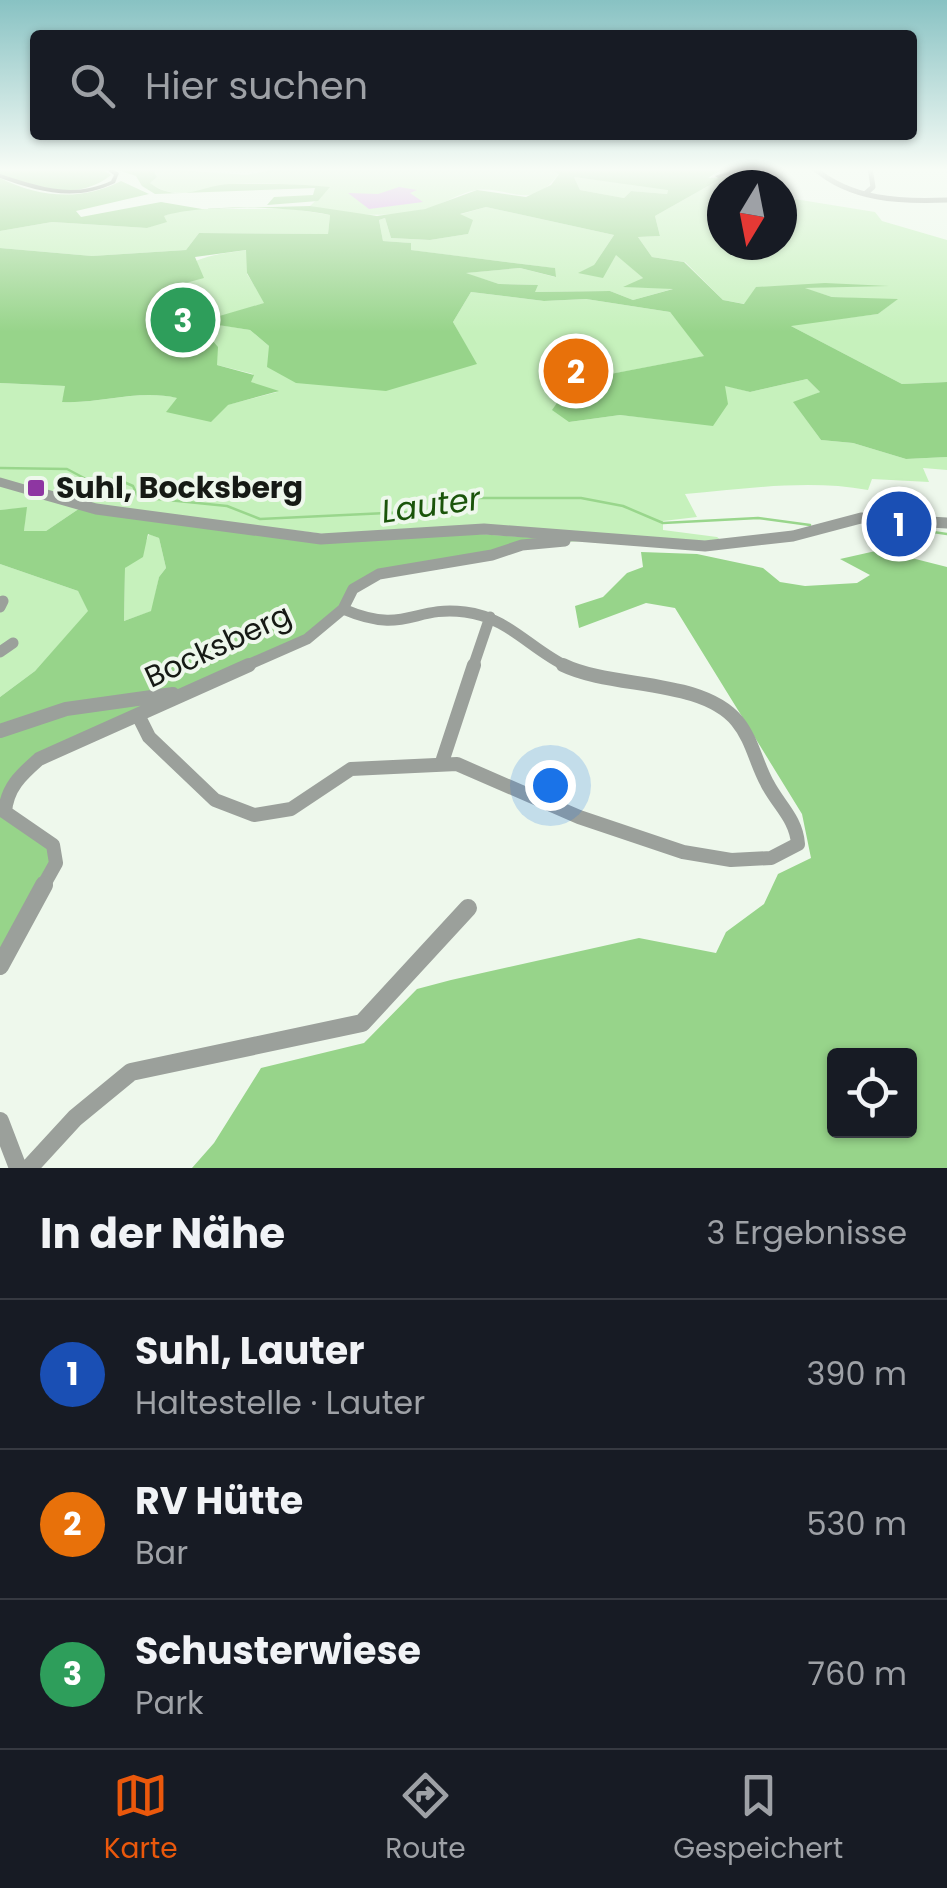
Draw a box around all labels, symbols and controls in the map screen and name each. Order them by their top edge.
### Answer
search box [30,30,917,140]
icon: search [65,58,120,113]
text: Hier suchen [145,59,368,112]
north arrow [707,170,797,260]
pin: 3 [150,282,216,358]
pin: 2 [544,334,608,408]
place label: Suhl, Bocksberg [56,466,303,509]
water label: Lauter [379,475,484,534]
marker: Suhl, Bocksberg [25,477,47,499]
pin: 1 [866,486,932,562]
street label: Bocksberg [137,593,298,698]
your location [525,760,576,811]
map controls [827,1048,917,1138]
button: locate [827,1048,917,1138]
text: In der Nähe [40,1204,285,1263]
text: 3 Ergebnisse [707,1210,907,1255]
text: Suhl, Lauter [135,1324,364,1377]
text: 1 [66,1351,79,1396]
text: 390 m [806,1351,907,1396]
text: Haltestelle · Lauter [135,1380,425,1425]
text: RV Hütte [135,1474,303,1527]
text: 2 [63,1501,82,1546]
text: 530 m [806,1501,907,1546]
text: Bar [135,1530,188,1575]
text: Schusterwiese [135,1624,421,1677]
text: 3 [63,1651,82,1696]
text: 760 m [808,1651,907,1696]
text: Park [135,1680,204,1725]
tab: Karte [104,1768,178,1870]
tab: Route [385,1768,466,1870]
tab: Gespeichert [673,1768,843,1870]

